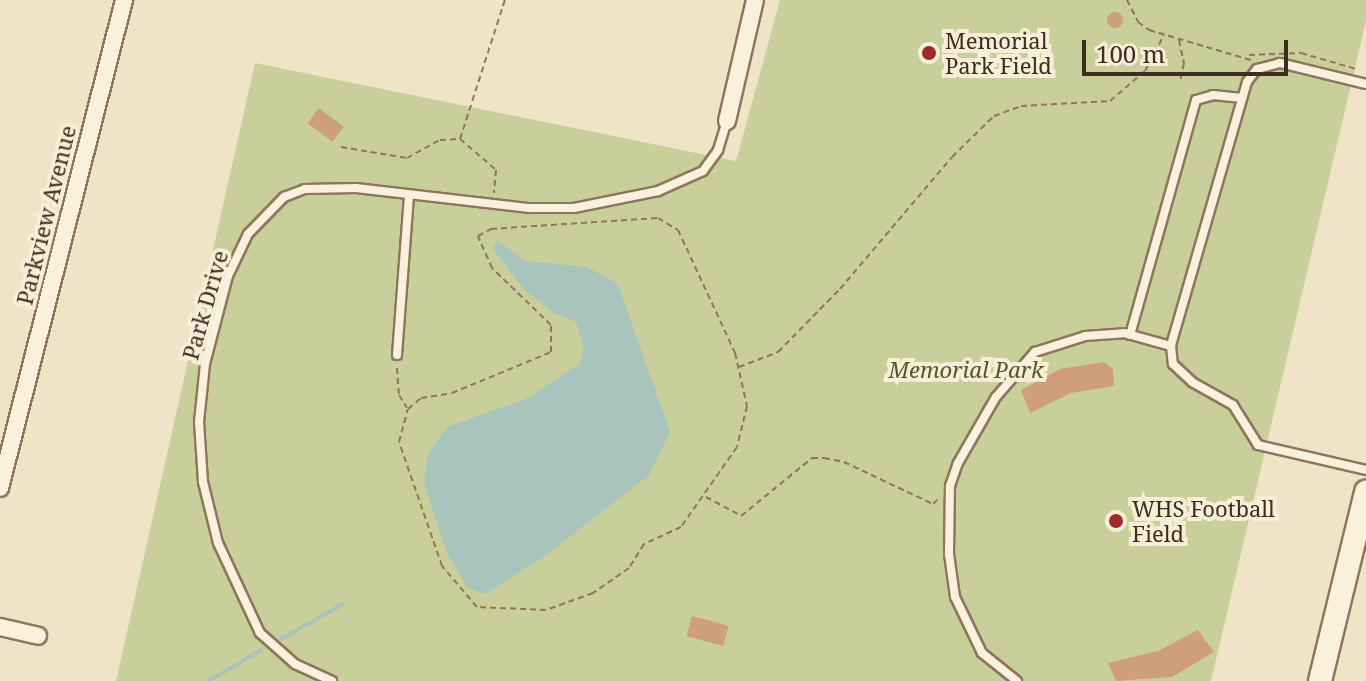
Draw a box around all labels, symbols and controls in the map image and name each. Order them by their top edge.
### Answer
scale bar [1086,24,1292,74]
place label: Memorial Park Field [945,27,1052,78]
text: 100 m [1096,37,1165,70]
marker: Memorial Park Field [920,44,938,62]
street label: Parkview Avenue [11,123,81,307]
street label: Park Drive [177,247,233,363]
park label: Memorial Park [888,357,1044,383]
place label: WHS Football Field [1132,495,1275,546]
marker: WHS Football Field [1107,512,1125,530]

